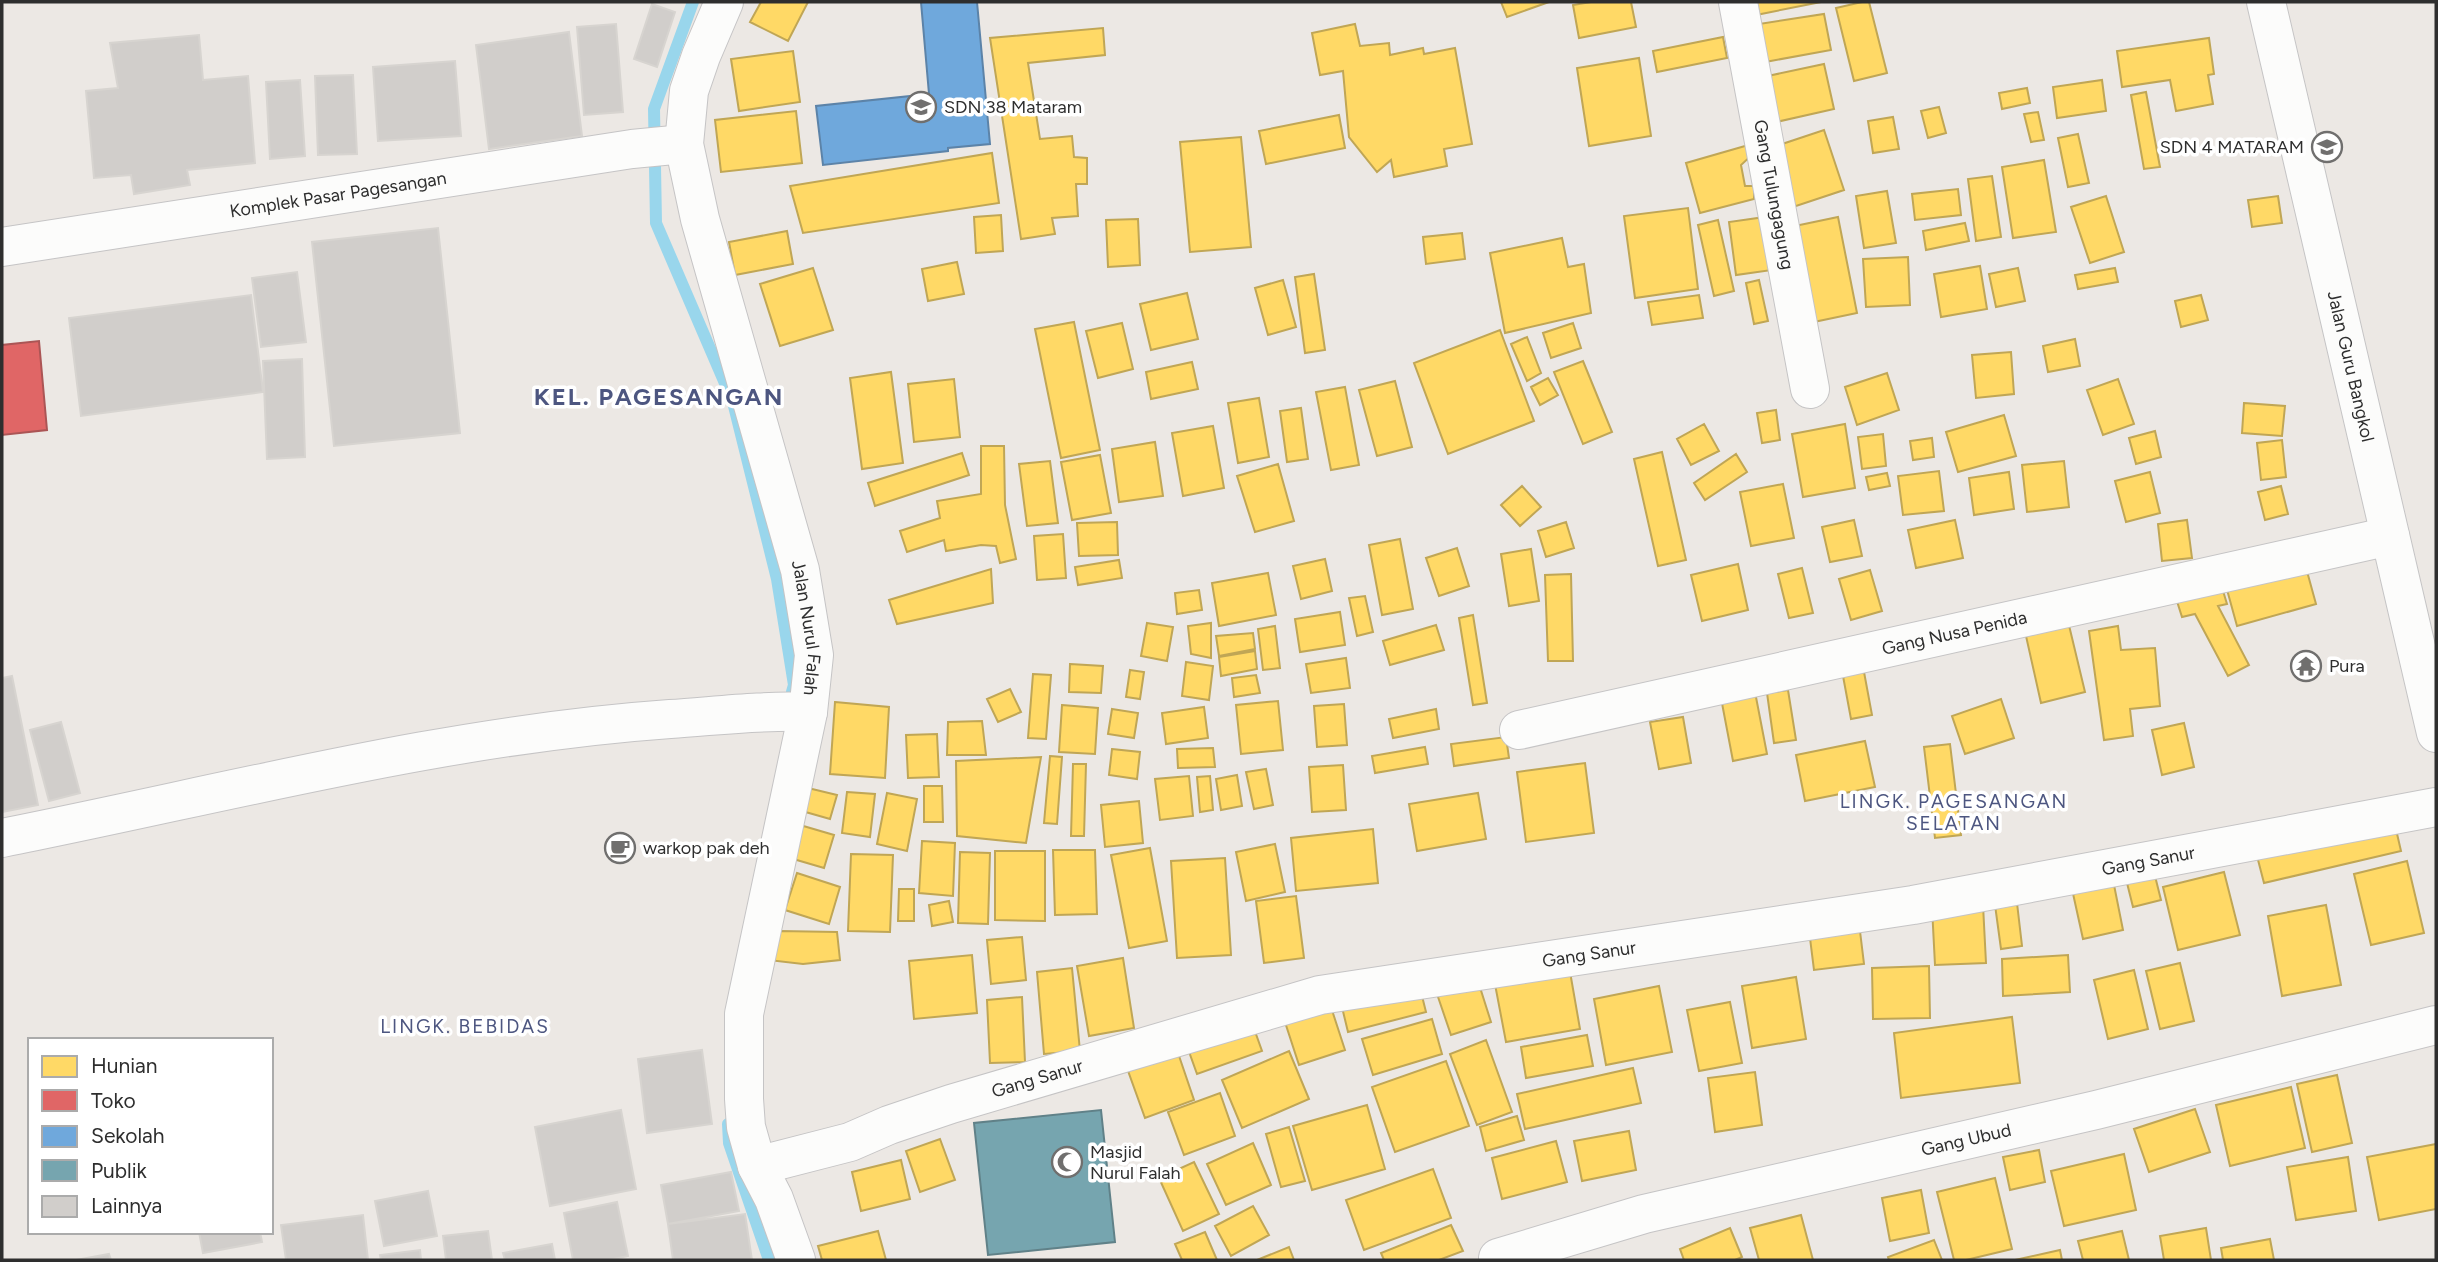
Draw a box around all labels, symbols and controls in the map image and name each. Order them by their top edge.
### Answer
school or university icon: SDN 38 Mataram [904,90,938,124]
place label: SDN 38 Mataram [944,96,1082,118]
street label: Gang Tulungagung [1749,118,1799,272]
school or university icon: SDN 4 MATARAM [2310,130,2344,164]
place label: SDN 4 MATARAM [2160,136,2304,158]
street label: Komplek Pasar Pagesangan [228,167,448,222]
street label: Jalan Guru Bangkol [2323,289,2379,444]
district label: KEL. PAGESANGAN [534,382,784,411]
street label: Jalan Nurul Falah [787,557,825,697]
street label: Gang Nusa Penida [1880,606,2029,660]
temple icon: Pura [2289,649,2323,683]
place label: Pura [2329,655,2365,677]
district label: LINGK. PAGESANGAN SELATAN [1840,790,2068,835]
cafe icon: warkop pak deh [603,831,637,865]
place label: warkop pak deh [643,837,770,859]
street label: Gang Sanur [2100,841,2197,880]
street label: Gang Sanur [1541,936,1637,972]
district label: LINGK. BEBIDAS [380,1015,550,1038]
legend [28,1038,273,1234]
text: Hunian [91,1053,158,1078]
street label: Gang Sanur [989,1055,1086,1102]
text: Toko [91,1088,136,1113]
street label: Gang Ubud [1919,1119,2013,1161]
text: Sekolah [91,1123,165,1148]
place label: Masjid Nurul Falah [1090,1141,1181,1184]
mosque icon: Masjid Nurul Falah [1050,1145,1084,1179]
text: Publik [91,1158,148,1183]
text: Lainnya [91,1193,162,1218]

